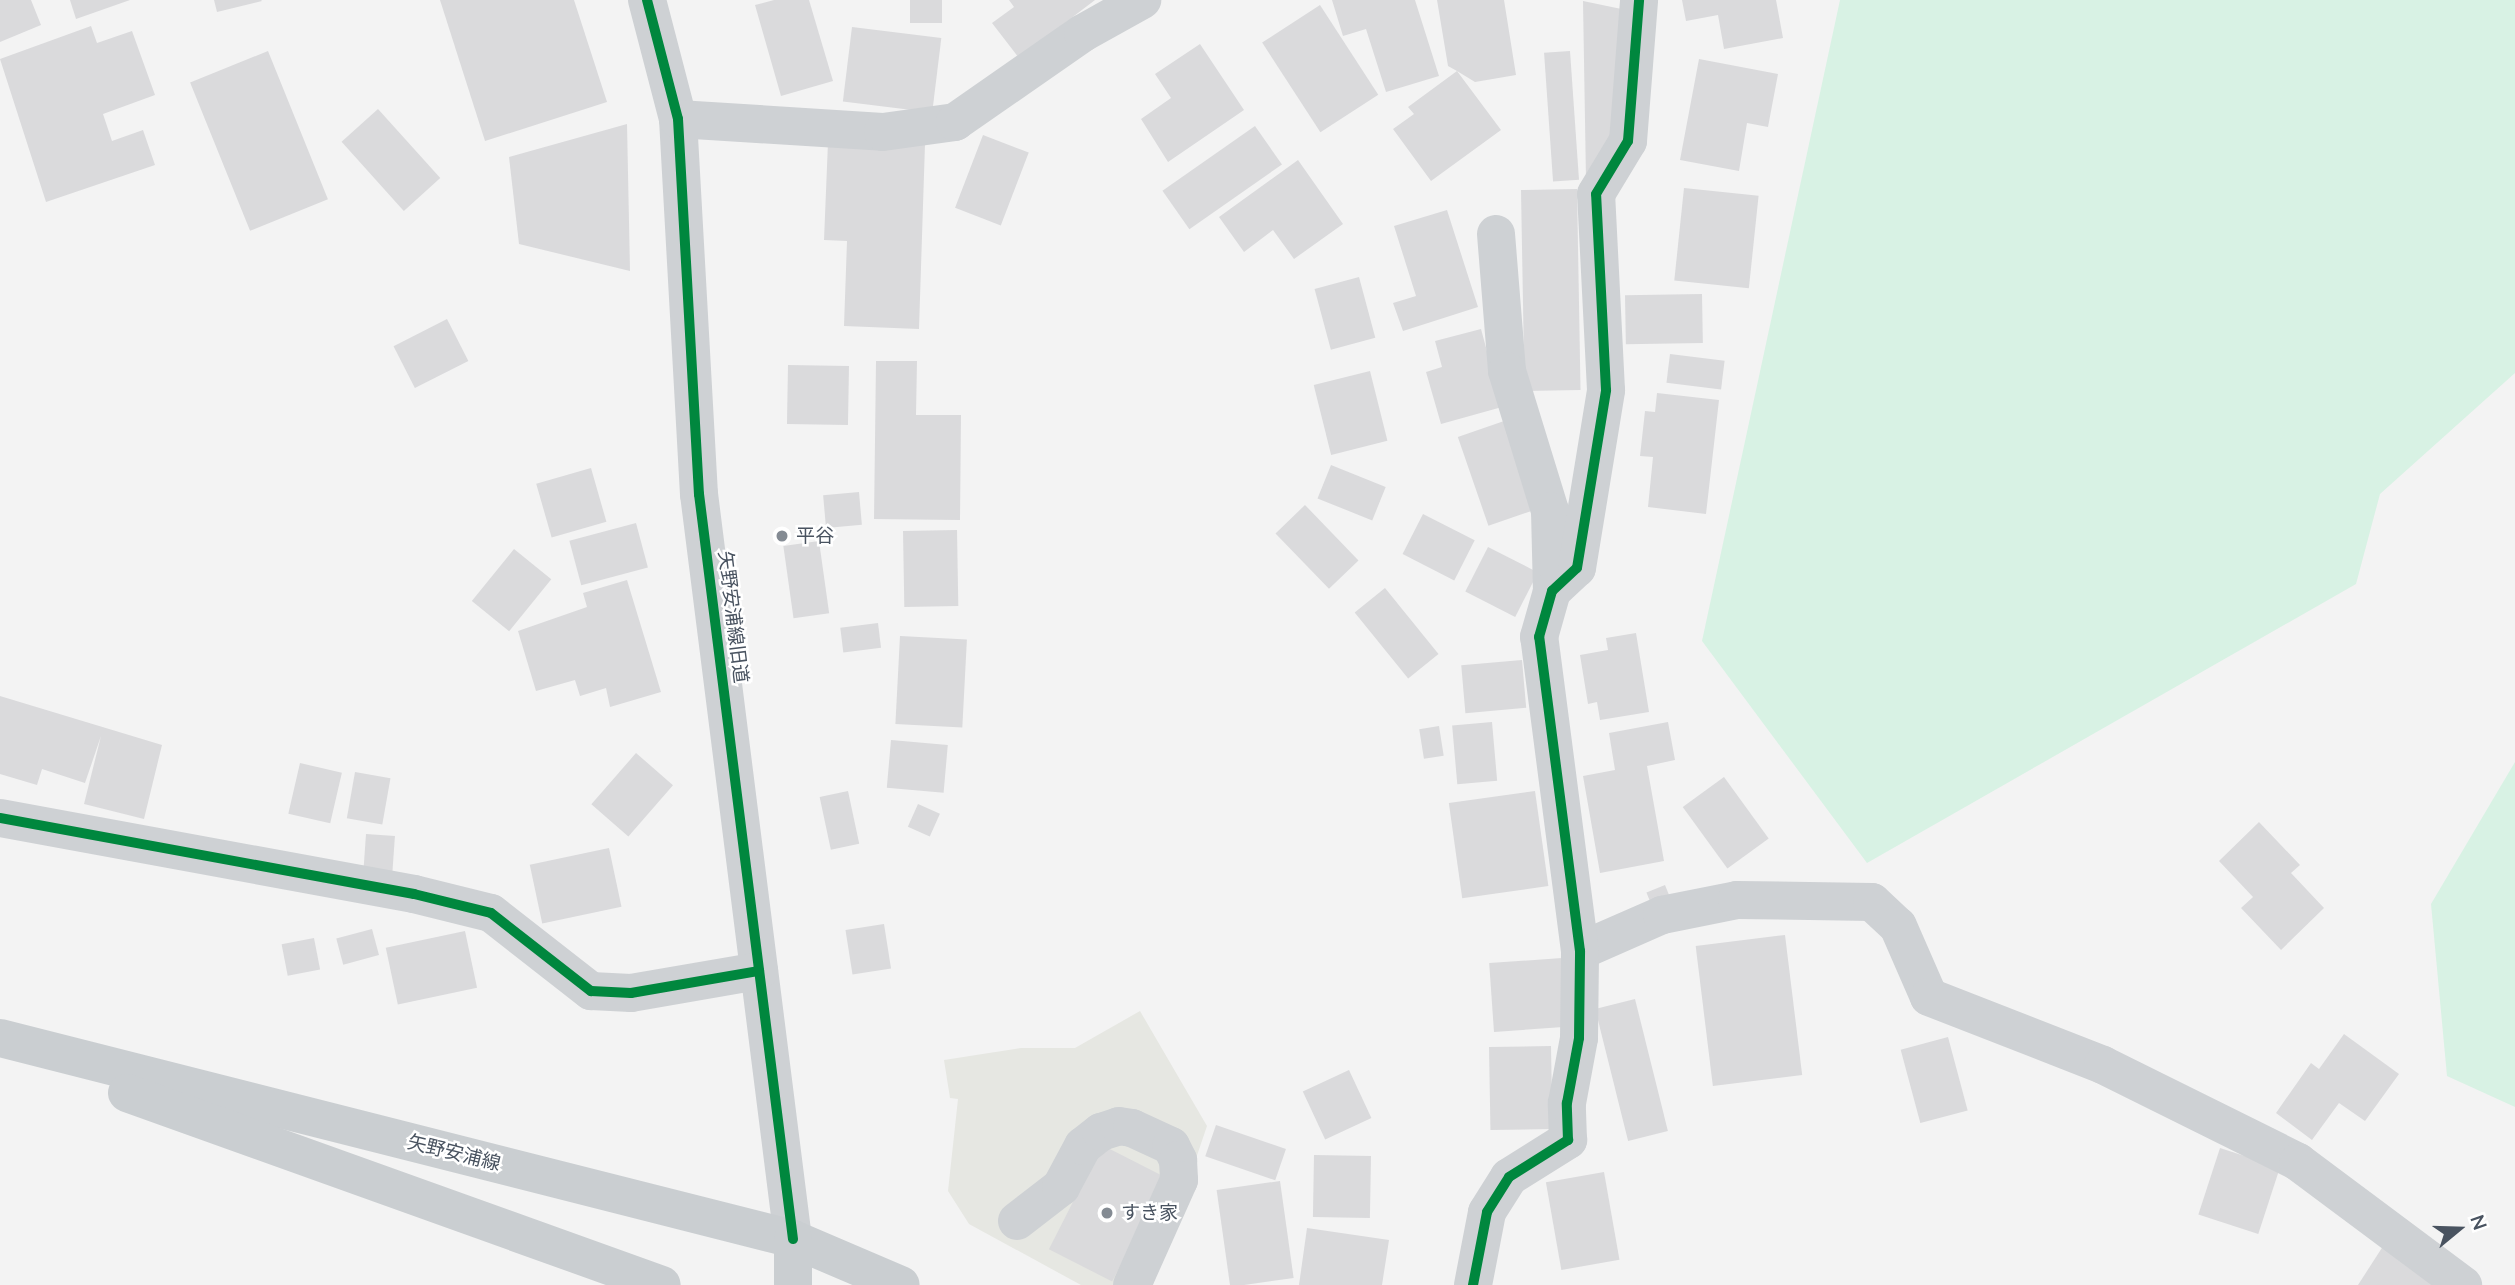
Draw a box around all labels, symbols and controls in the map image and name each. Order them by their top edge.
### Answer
place label: 平谷 [796,525,834,547]
marker: 平谷 [774,528,790,544]
street label: 矢野安浦線旧道 [714,550,752,684]
street label: 矢野安浦線 [405,1130,503,1176]
north arrow [2424,1194,2494,1264]
place label: すき家 [1121,1202,1178,1224]
marker: すき家 [1099,1205,1115,1221]
text: N [2465,1211,2493,1233]

